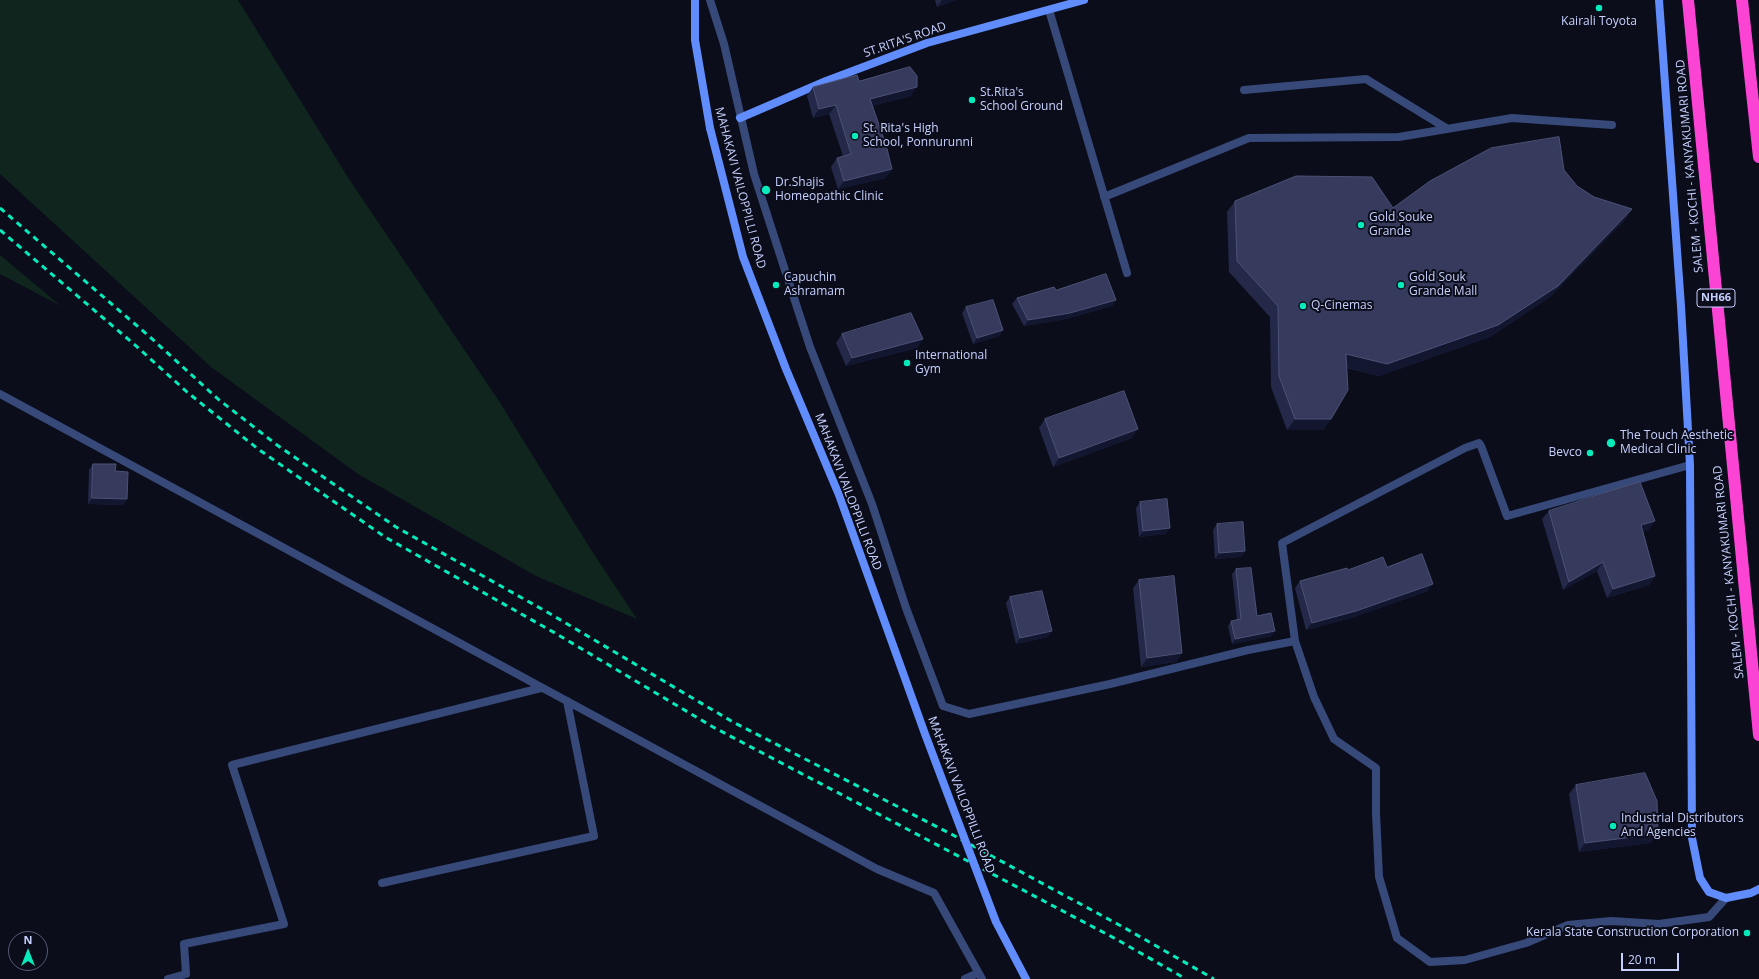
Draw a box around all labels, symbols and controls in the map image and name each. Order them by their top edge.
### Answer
marker: Kairali Toyota [1594,3,1604,13]
place label: Kairali Toyota [1561,15,1637,29]
street label: ST.RITA'S ROAD [862,19,948,61]
street label: SALEM - KOCHI - KANYAKUMARI ROAD [1673,59,1707,273]
place label: St.Rita's School Ground [980,86,1063,114]
marker: St.Rita's School Ground [967,95,977,105]
street label: MAHAKAVI VAILOPPILLI ROAD [711,106,769,270]
place label: St. Rita's High School, Ponnurunni [863,122,973,150]
marker: St. Rita's High School, Ponnurunni [850,131,860,141]
place label: Dr.Shajis Homeopathic Clinic [775,176,883,204]
marker: Dr.Shajis Homeopathic Clinic [760,184,772,196]
place label: Gold Souke Grande [1369,211,1433,239]
marker: Gold Souke Grande [1356,220,1366,230]
place label: Capuchin Ashramam [784,271,845,299]
place label: Gold Souk Grande Mall [1409,271,1477,299]
marker: Capuchin Ashramam [771,280,781,290]
marker: Gold Souk Grande Mall [1396,280,1406,290]
road number: NH66 [1697,289,1735,307]
place label: Q-Cinemas [1311,299,1372,313]
marker: Q-Cinemas [1298,301,1308,311]
place label: International Gym [915,349,987,377]
marker: International Gym [902,358,912,368]
street label: MAHAKAVI VAILOPPILLI ROAD [811,412,885,572]
place label: The Touch Aesthetic Medical Clinic [1620,429,1733,457]
marker: The Touch Aesthetic Medical Clinic [1605,437,1617,449]
place label: Bevco [1549,446,1582,460]
marker: Bevco [1585,448,1595,458]
street label: SALEM - KOCHI - KANYAKUMARI ROAD [1711,465,1747,679]
street label: MAHAKAVI VAILOPPILLI ROAD [924,715,998,875]
place label: Industrial Distributors And Agencies [1621,812,1744,840]
marker: Industrial Distributors And Agencies [1608,821,1618,831]
place label: Kerala State Construction Corporation [1526,926,1739,940]
marker: Kerala State Construction Corporation [1742,928,1752,938]
north arrow [8,931,48,971]
text: N [24,932,32,947]
scale bar [1623,945,1681,971]
text: 20 m [1628,951,1656,968]

